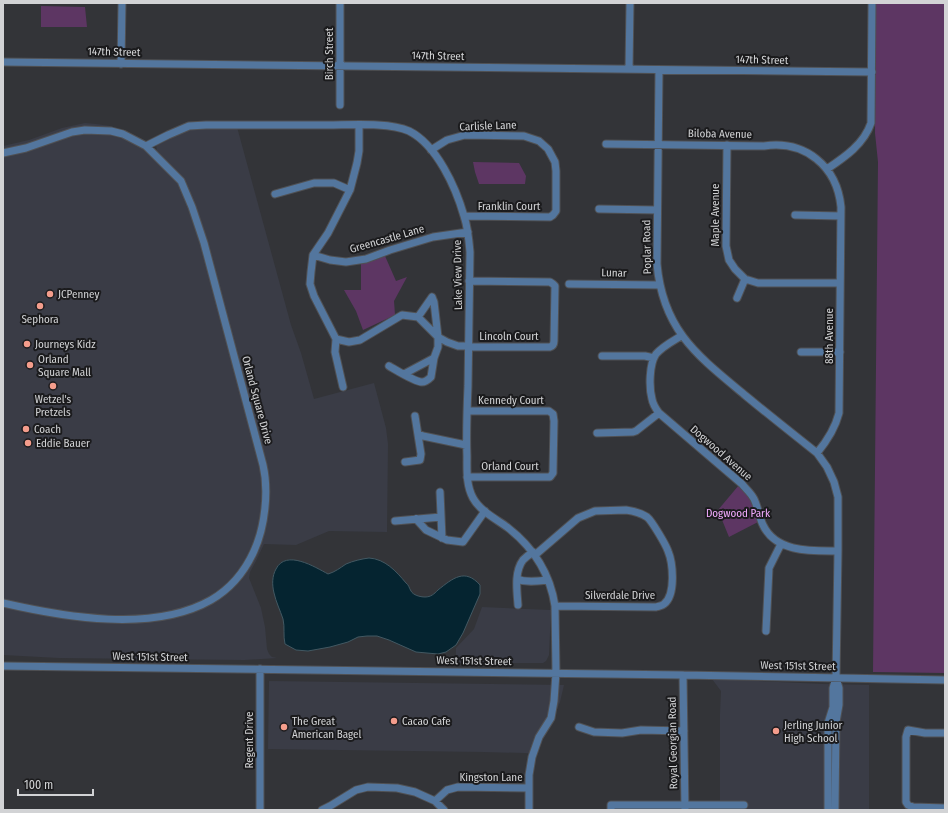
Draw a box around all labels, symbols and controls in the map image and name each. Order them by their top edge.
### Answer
street label: Birch Street [323,27,336,80]
street label: 147th Street [87,45,141,59]
street label: 147th Street [411,49,465,63]
street label: 147th Street [735,53,789,67]
street label: Carlisle Lane [459,119,517,133]
street label: Biloba Avenue [688,127,752,141]
street label: Maple Avenue [709,184,722,247]
street label: Franklin Court [478,200,541,213]
street label: Poplar Road [640,220,654,274]
street label: Greencastle Lane [348,222,426,256]
street label: Lake View Drive [451,240,465,310]
street label: Lunar [601,266,627,280]
place label: JCPenney [58,288,99,301]
marker: JCPenney [45,289,55,299]
marker: Sephora [35,301,45,311]
street label: 88th Avenue [823,308,836,364]
place label: Sephora [21,313,59,326]
street label: Lincoln Court [479,330,539,343]
place label: Journeys Kidz [35,338,96,351]
marker: Journeys Kidz [22,339,32,349]
place label: Orland Square Mall [38,353,91,379]
street label: Orland Square Drive [239,355,275,445]
marker: Orland Square Mall [25,360,35,370]
marker: Wetzel's Pretzels [48,381,58,391]
place label: Wetzel's Pretzels [35,393,72,419]
street label: Kennedy Court [478,394,544,407]
place label: Coach [34,423,61,436]
street label: Dogwood Avenue [687,423,755,483]
marker: Coach [21,424,31,434]
place label: Eddie Bauer [36,437,90,450]
marker: Eddie Bauer [23,438,33,448]
street label: Orland Court [481,460,539,473]
park label: Dogwood Park [706,507,771,520]
street label: Silverdale Drive [585,589,655,602]
street label: West 151st Street [112,650,188,664]
street label: West 151st Street [436,654,512,668]
street label: West 151st Street [760,659,836,673]
street label: Royal Georgian Road [666,696,680,790]
street label: Regent Drive [243,712,256,768]
place label: The Great American Bagel [292,715,361,741]
place label: Cacao Cafe [402,715,451,728]
marker: Cacao Cafe [389,716,399,726]
place label: Jerling Junior High School [784,719,843,745]
marker: The Great American Bagel [279,722,289,732]
marker: Jerling Junior High School [771,726,781,736]
scale bar [18,771,93,797]
street label: Kingston Lane [459,771,523,784]
text: 100 m [24,778,53,792]

